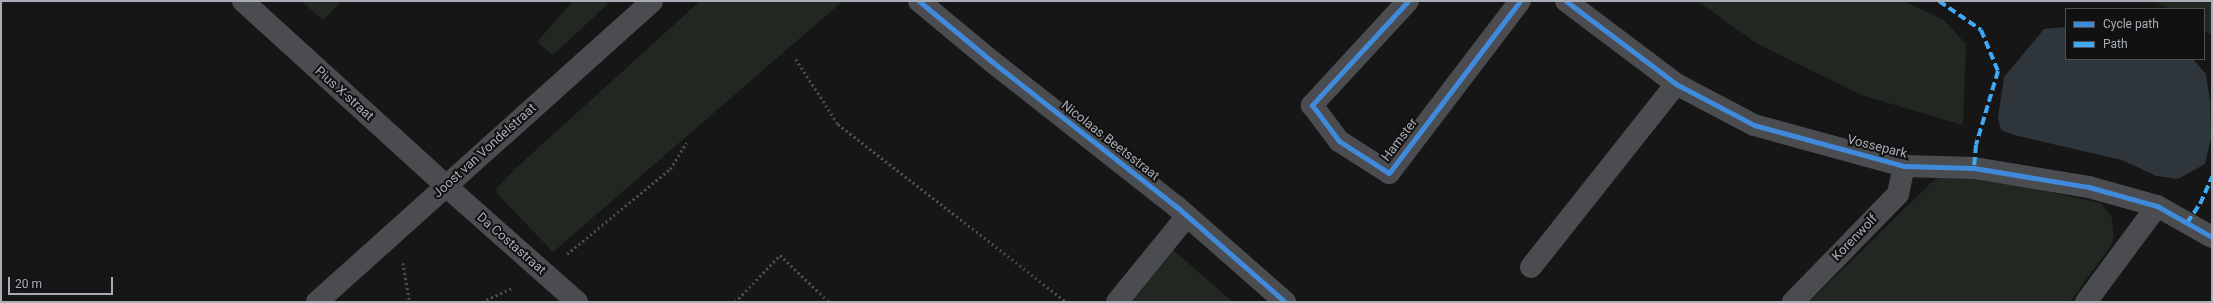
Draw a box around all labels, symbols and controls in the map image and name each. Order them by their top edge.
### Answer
legend [2065,8,2205,60]
text: Cycle path [2103,17,2159,31]
text: Path [2103,37,2128,51]
street label: Pius X-straat [311,64,377,124]
street label: Nicolaas Beetsstraat [1058,98,1162,184]
street label: Joost van Vondelstraat [430,101,540,201]
street label: Hamster [1379,115,1421,165]
street label: Vossepark [1845,132,1909,162]
street label: Da Costastraat [473,210,549,278]
street label: Korenwolf [1829,211,1881,265]
scale bar [10,269,115,295]
text: 20 m [15,277,42,291]

